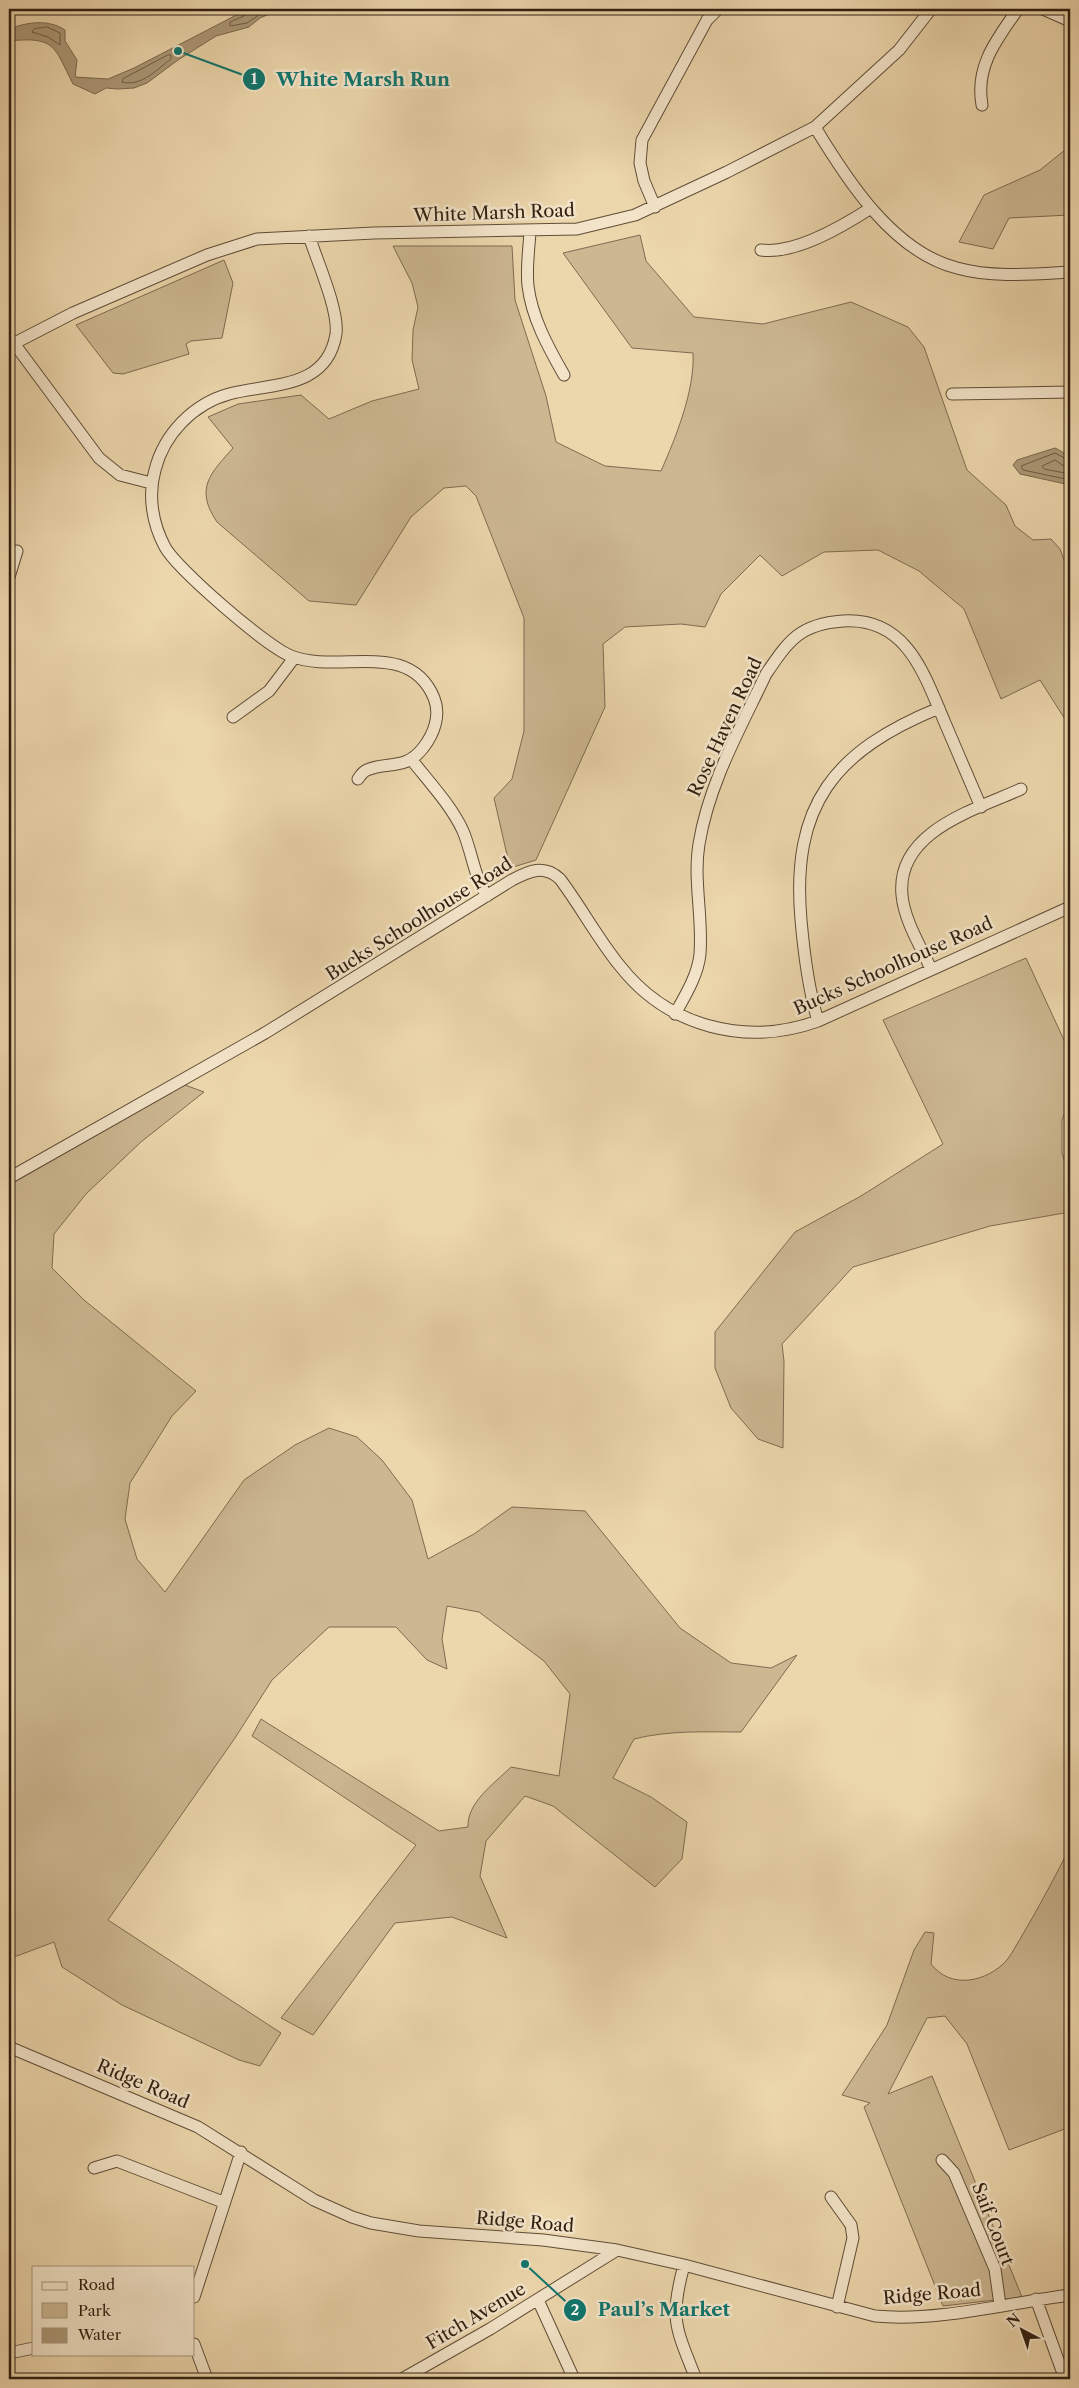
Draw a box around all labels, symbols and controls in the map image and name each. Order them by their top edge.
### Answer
callout: White Marsh Run [241,62,460,96]
text: White Marsh Run [275,68,450,91]
text: 1 [251,69,258,88]
street label: White Marsh Road [412,199,575,227]
street label: Rose Haven Road [683,654,767,800]
street label: Bucks Schoolhouse Road [322,853,516,985]
street label: Bucks Schoolhouse Road [790,912,996,1020]
street label: Ridge Road [93,2055,193,2113]
street label: Saif Court [967,2180,1019,2269]
street label: Ridge Road [475,2207,575,2237]
legend [32,2266,195,2356]
text: Road [78,2275,115,2294]
street label: Fitch Avenue [422,2278,530,2354]
street label: Ridge Road [882,2279,982,2309]
callout: Paul’s Market [562,2293,740,2327]
text: Paul’s Market [598,2298,731,2321]
text: 2 [571,2300,580,2319]
text: Park [78,2301,112,2320]
north arrow [996,2306,1046,2356]
text: N [1003,2309,1024,2331]
text: Water [77,2325,122,2344]

